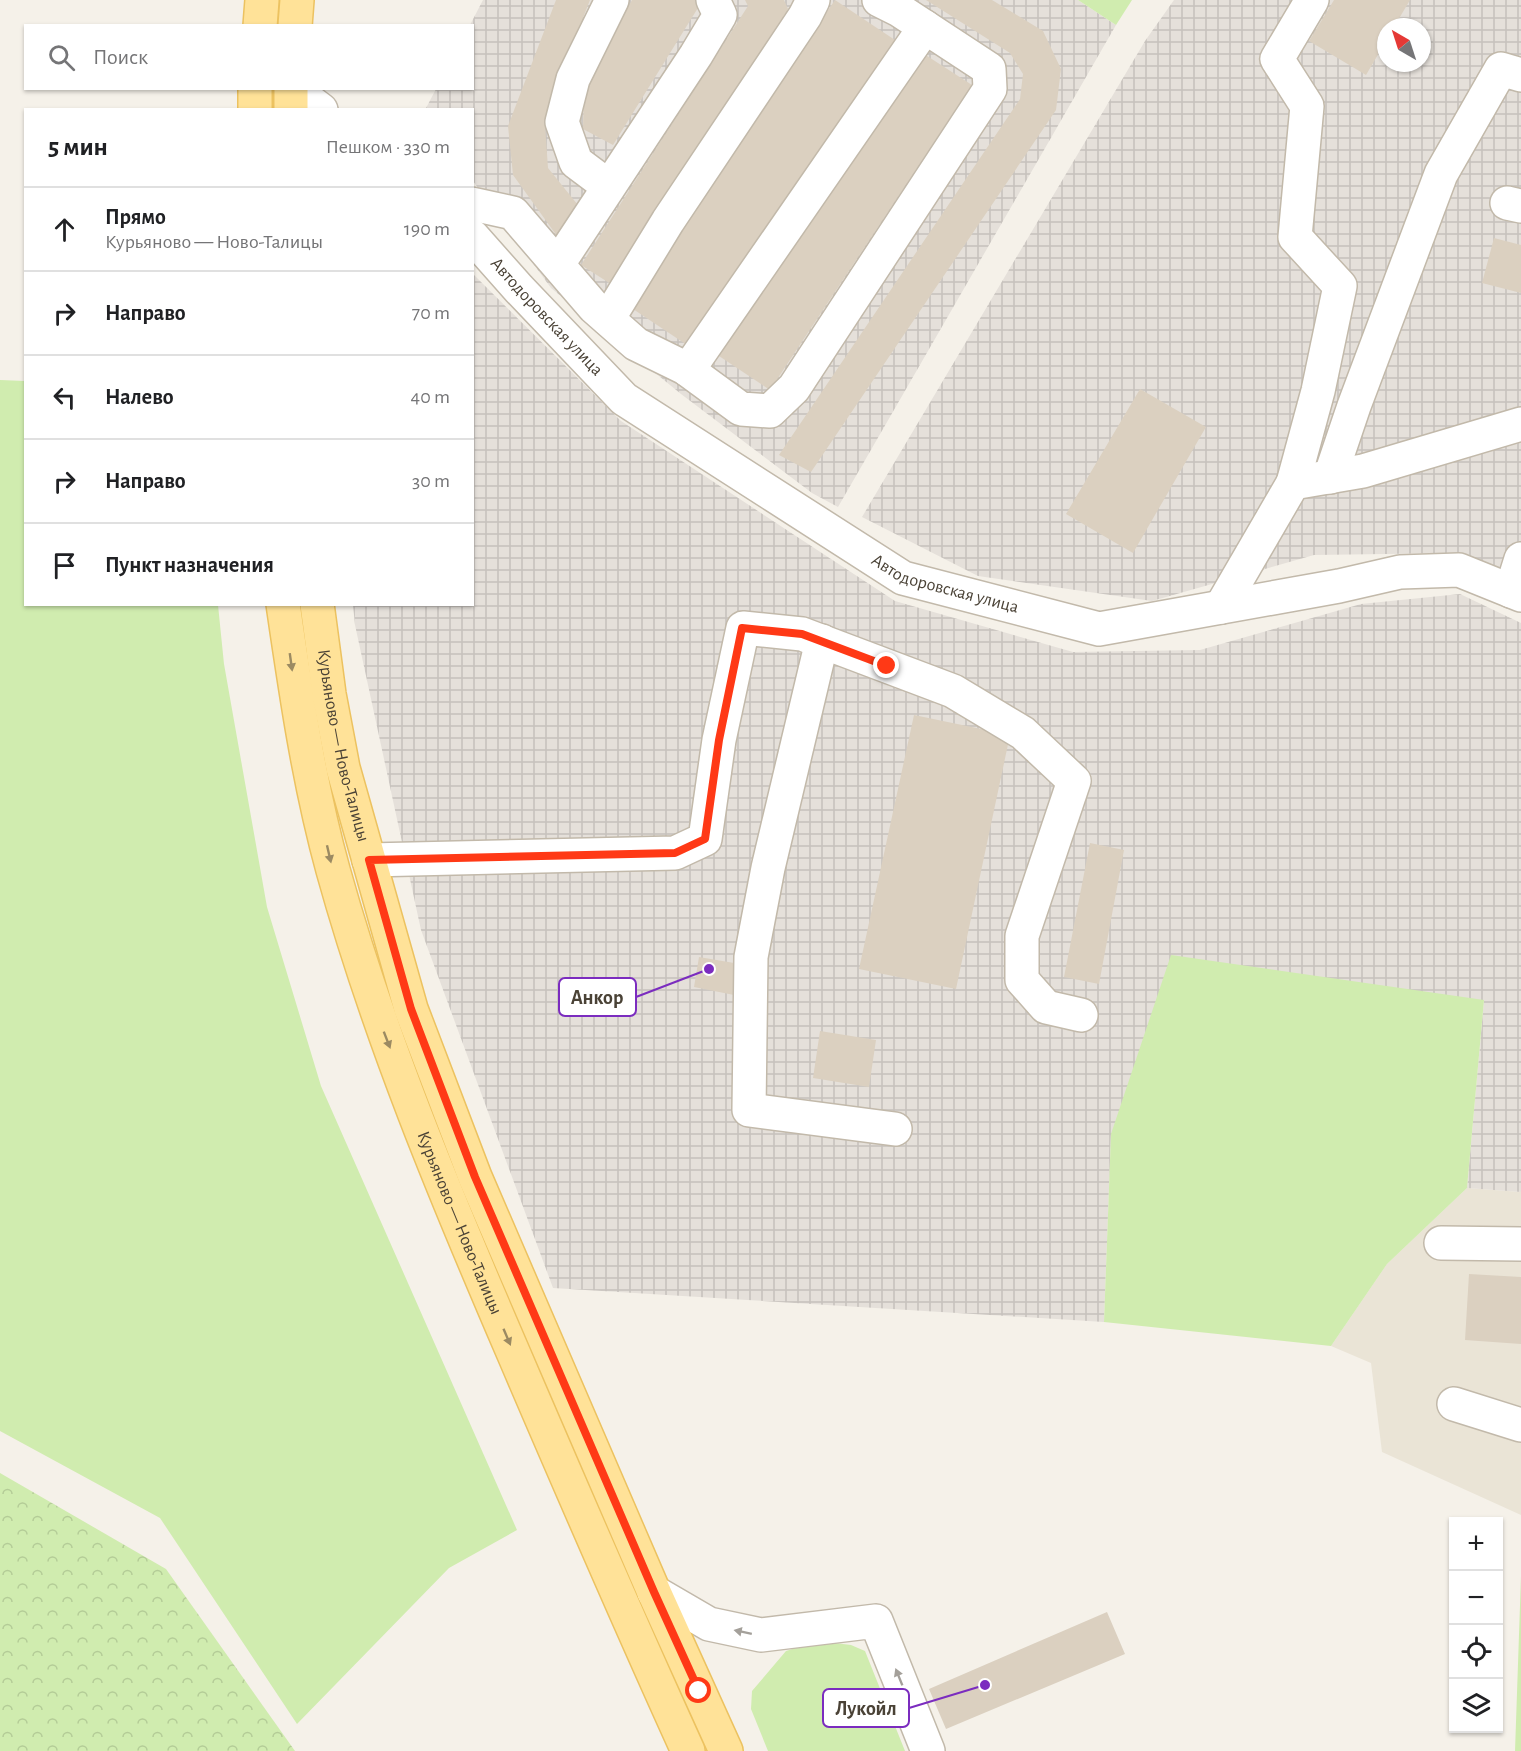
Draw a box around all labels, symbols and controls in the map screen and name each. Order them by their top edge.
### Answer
north arrow [1377,18,1431,72]
search box [24,24,474,90]
icon: search [45,41,78,74]
text: Поиск [93,46,148,68]
text: 5 мин [48,134,108,160]
text: Пешком · 330 m [326,137,450,157]
text: Прямо [105,206,166,228]
icon: ahead [48,213,81,246]
text: 190 m [404,219,450,239]
text: Курьяново — Ново-Талицы [105,232,323,252]
street label: Автодоровская улица [487,254,606,380]
icon: right [48,297,81,330]
text: Направо [105,302,186,324]
text: 70 m [412,303,450,323]
icon: left [48,381,81,414]
text: Налево [105,386,174,408]
text: 40 m [411,387,450,407]
icon: right [48,465,81,498]
text: Направо [105,470,186,492]
text: 30 m [412,471,450,491]
icon: arrive [48,549,81,582]
street label: Автодоровская улица [868,551,1020,617]
text: Пункт назначения [105,554,274,576]
street label: Курьяново — Ново-Талицы [314,648,372,844]
route end [873,652,899,678]
one-way arrow [287,653,296,672]
one-way arrow [325,844,335,863]
callout: Анкор [559,978,636,1016]
text: Анкор [571,988,623,1008]
one-way arrow [382,1031,392,1049]
street label: Курьяново — Ново-Талицы [413,1129,505,1317]
one-way arrow [502,1329,512,1347]
map controls [1449,1517,1503,1733]
button: + [1449,1517,1503,1571]
button: − [1449,1571,1503,1625]
button: locate [1449,1625,1503,1679]
one-way arrow [734,1627,753,1636]
one-way arrow [893,1668,903,1686]
route start [685,1677,711,1703]
button: layers [1449,1679,1503,1733]
callout: Лукойл [823,1689,909,1727]
text: Лукойл [835,1699,897,1719]

